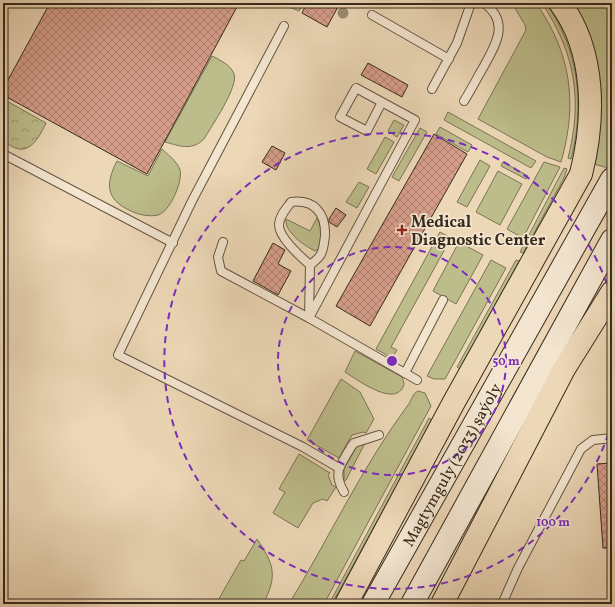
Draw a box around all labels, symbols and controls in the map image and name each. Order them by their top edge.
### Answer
place label: Medical Diagnostic Center [411,212,546,252]
marker: Medical Diagnostic Center [396,224,408,236]
centre of rings [385,354,399,368]
text: 50 m [492,354,520,370]
street label: Magtymguly (2033) şaýoly [398,380,508,551]
text: 100 m [536,515,570,531]

